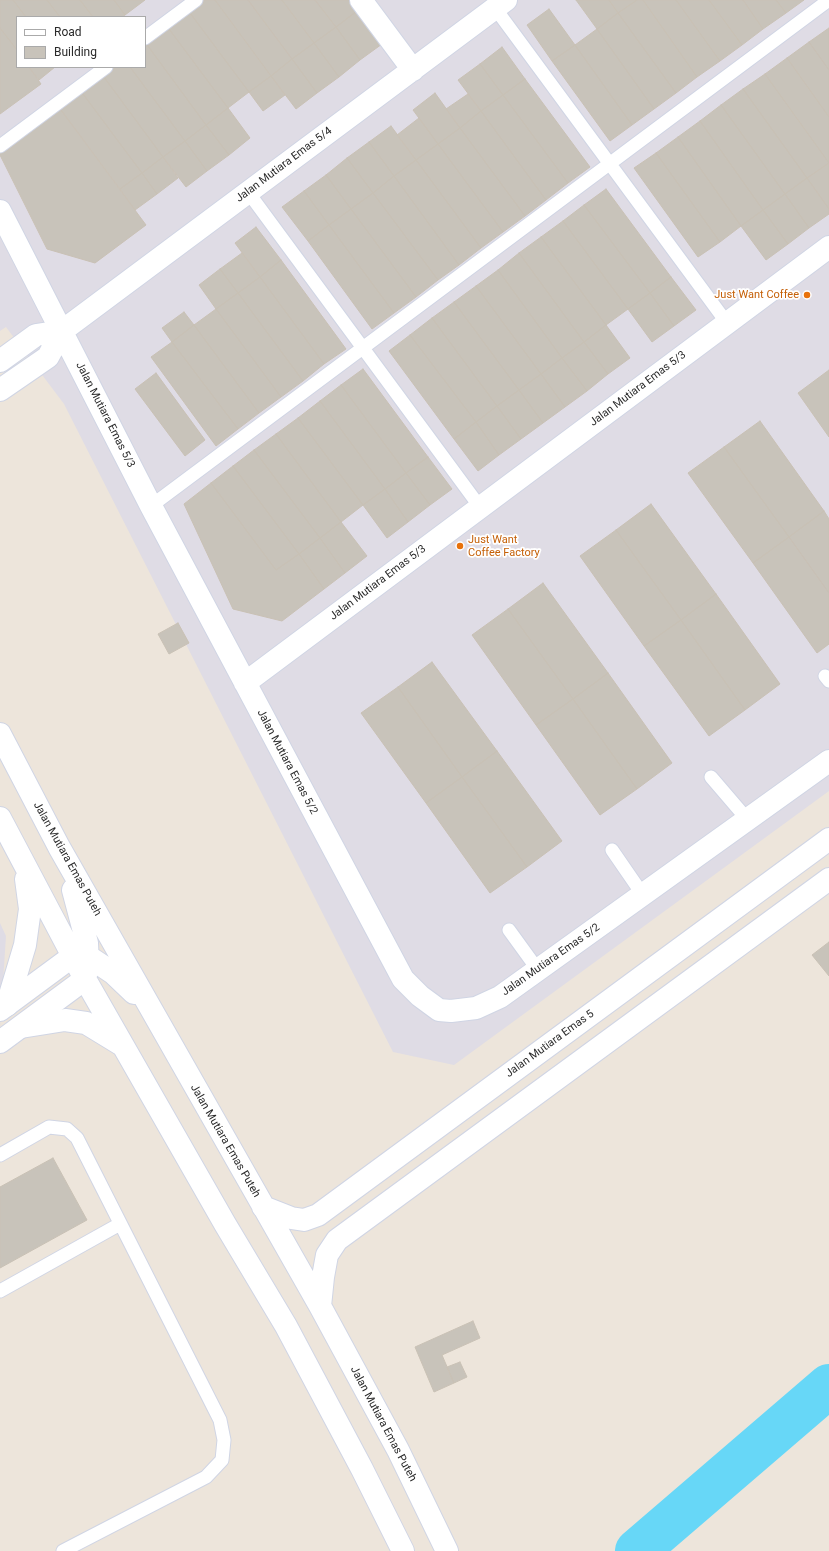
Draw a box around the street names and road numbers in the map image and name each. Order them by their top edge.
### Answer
street label: Jalan Mutiara Emas 5/4 [233,125,335,205]
street label: Jalan Mutiara Emas 5/3 [587,349,689,429]
street label: Jalan Mutiara Emas 5/3 [73,360,137,470]
street label: Jalan Mutiara Emas 5/3 [327,543,429,623]
street label: Jalan Mutiara Emas 5/2 [254,707,320,817]
street label: Jalan Mutiara Emas Puteh [30,800,104,918]
street label: Jalan Mutiara Emas 5/2 [499,921,603,999]
street label: Jalan Mutiara Emas 5 [503,1007,597,1081]
street label: Jalan Mutiara Emas Puteh [187,1082,263,1200]
street label: Jalan Mutiara Emas Puteh [347,1364,419,1484]

